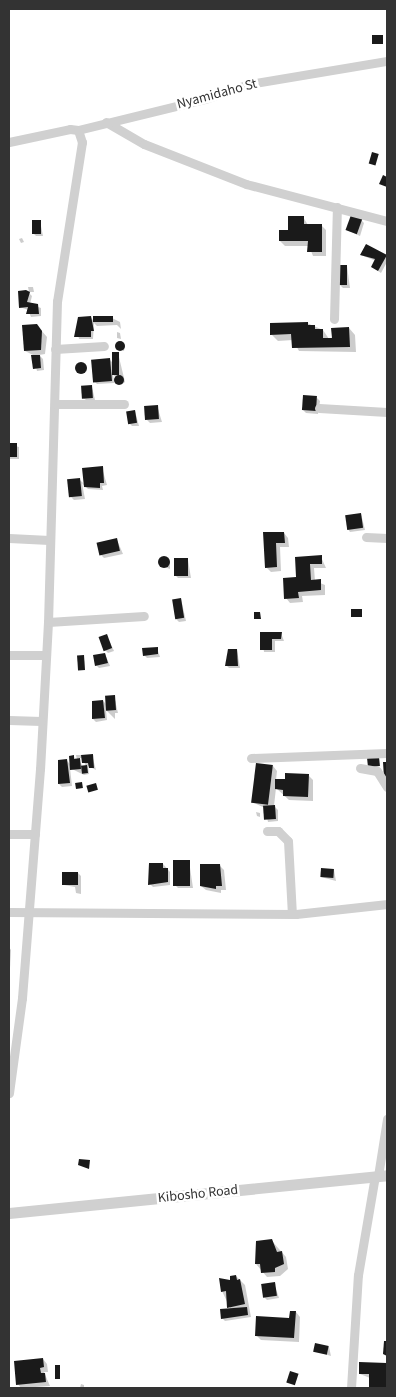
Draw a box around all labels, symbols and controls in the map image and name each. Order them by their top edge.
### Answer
street label: Nyamidaho St [175,75,259,113]
street label: Kibosho Road [157,1181,239,1207]

